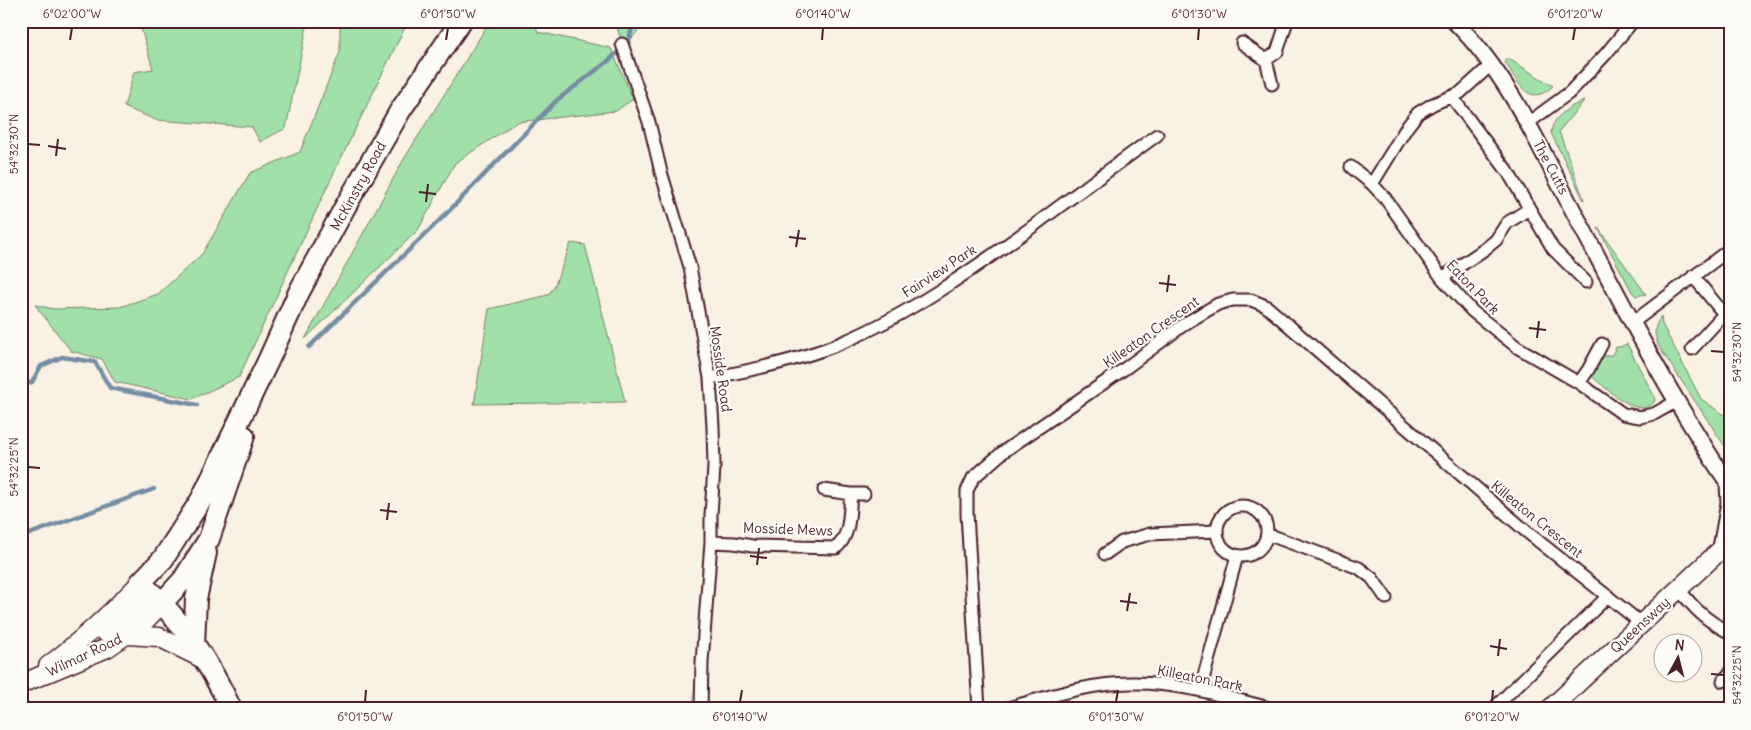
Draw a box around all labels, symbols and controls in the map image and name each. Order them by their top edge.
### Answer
text: 6°02'00"W [43,6,101,21]
text: 6°01'50"W [420,6,476,21]
text: 6°01'40"W [795,6,851,21]
text: 6°01'30"W [1171,6,1227,21]
text: 6°01'20"W [1547,6,1603,21]
text: 54°32'30"N [6,114,21,174]
street label: The Cutts [1529,137,1573,197]
street label: McKinstry Road [326,138,390,234]
street label: Fairview Park [899,240,979,302]
street label: Eaton Park [1443,256,1503,318]
street label: Killeaton Crescent [1100,292,1203,372]
text: 54°32'30"N [1729,322,1744,382]
street label: Mosside Road [706,325,736,413]
text: 54°32'25"N [6,437,21,497]
street label: Killeaton Crescent [1487,476,1587,562]
street label: Mosside Mews [743,518,833,540]
street label: Queensway [1606,593,1674,657]
street label: Wilmar Road [43,630,125,680]
north arrow [1654,632,1704,682]
text: N [1674,636,1685,655]
text: 54°32'25"N [1729,645,1744,705]
street label: Killeaton Park [1156,661,1244,695]
text: 6°01'50"W [337,709,393,724]
text: 6°01'40"W [712,709,768,724]
text: 6°01'30"W [1088,709,1144,724]
text: 6°01'20"W [1464,709,1520,724]

